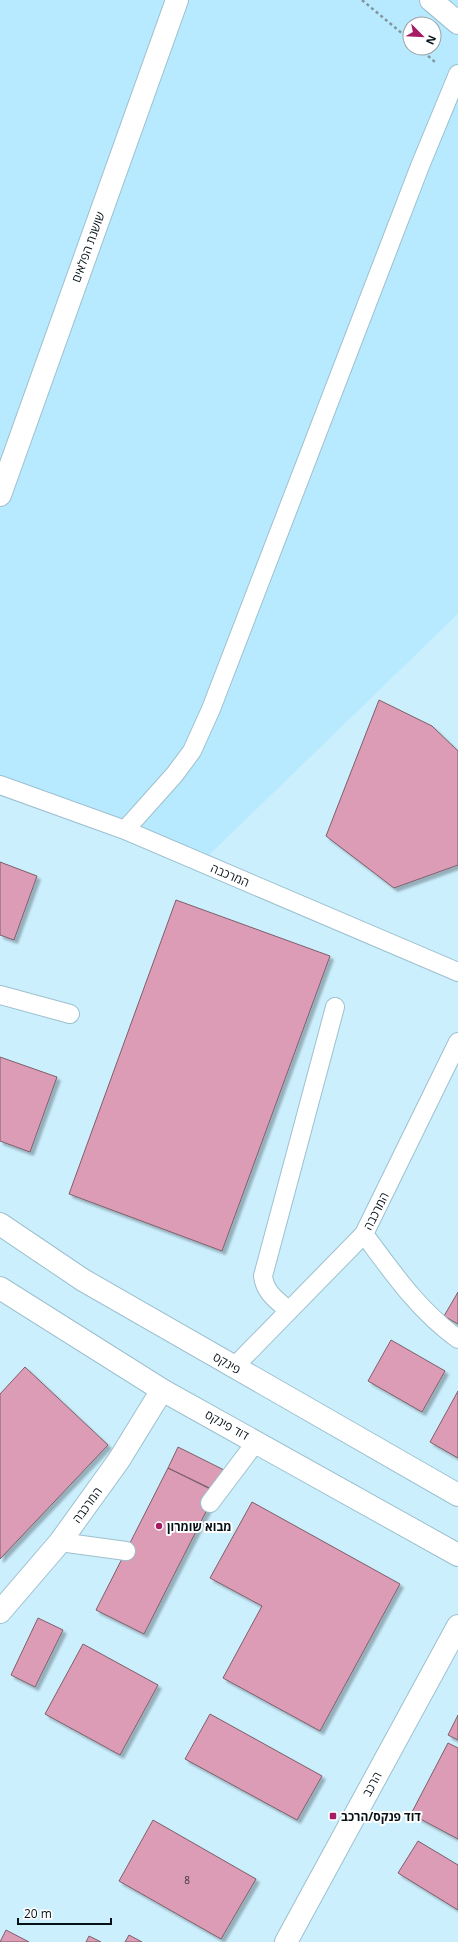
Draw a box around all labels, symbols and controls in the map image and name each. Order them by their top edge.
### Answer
north arrow [402,16,442,56]
text: N [423,33,440,47]
street label: שושנת הפלאים [67,209,109,285]
street label: המרכבה [208,859,252,891]
street label: המרכבה [359,1189,393,1233]
street label: פינקס [210,1348,244,1378]
street label: דוד פינקס [202,1406,252,1444]
street label: המרכבה [68,1484,106,1526]
place label: מבוא שומרון [167,1518,232,1535]
marker: מבוא שומרון [154,1521,164,1531]
street label: הרכב [358,1769,386,1799]
place label: דוד פנקס/הרכב [341,1808,421,1825]
marker: דוד פנקס/הרכב [328,1811,338,1821]
house number: 8 [184,1873,190,1887]
scale bar [18,1900,111,1926]
text: 20 m [24,1905,52,1922]

